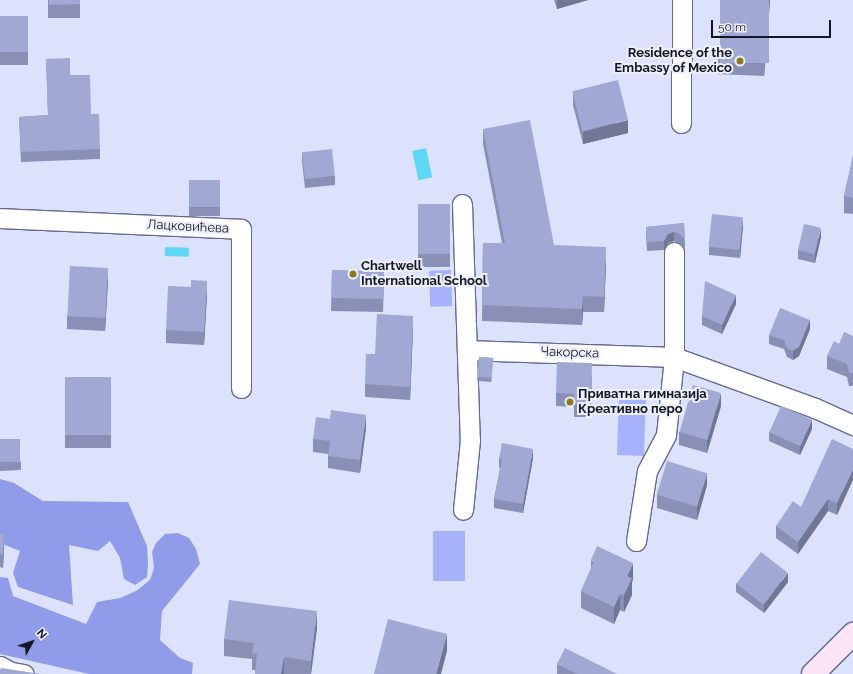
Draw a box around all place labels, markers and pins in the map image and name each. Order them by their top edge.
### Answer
place label: Residence of the Embassy of Mexico [614,46,732,77]
marker: Residence of the Embassy of Mexico [735,56,745,66]
place label: Chartwell International School [361,259,487,290]
marker: Chartwell International School [348,269,358,279]
place label: Приватна гимназија Креативно перо [578,387,707,418]
marker: Приватна гимназија Креативно перо [565,397,575,407]

